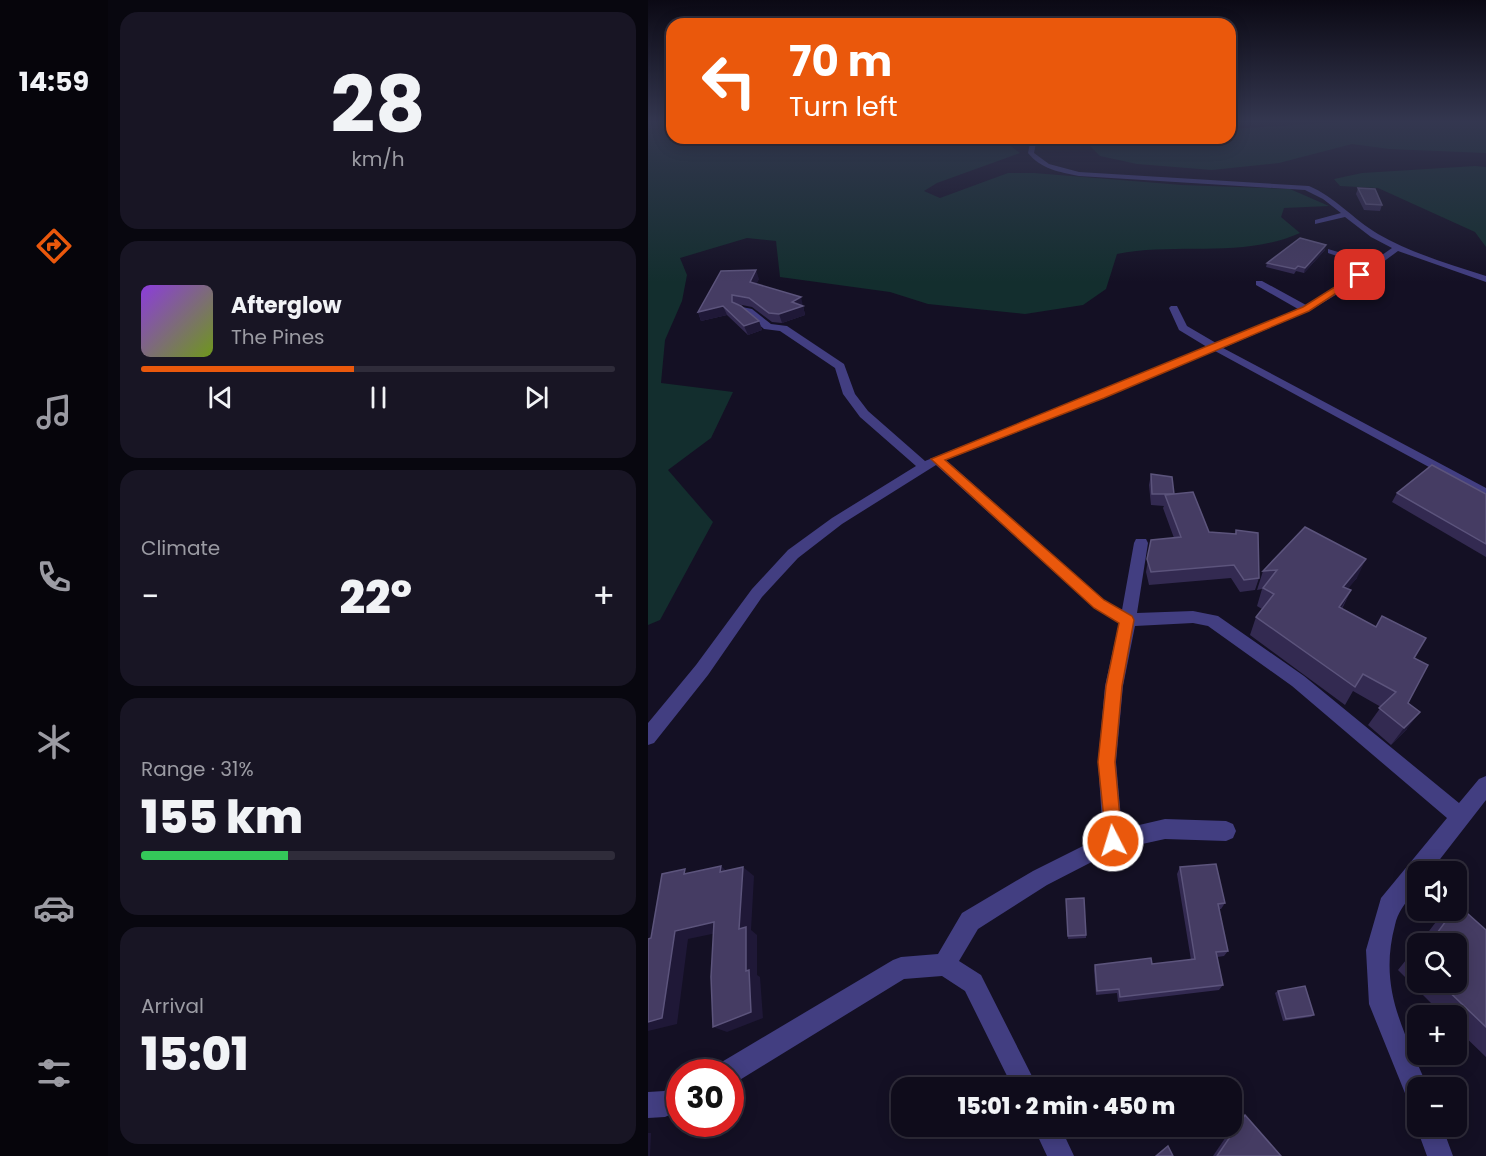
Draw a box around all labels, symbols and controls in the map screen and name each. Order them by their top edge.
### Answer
text: 70 m [789,32,892,91]
icon: left [690,42,768,120]
text: 28 [330,50,426,159]
text: 14:59 [19,63,89,100]
text: Turn left [789,88,898,125]
text: km/h [351,145,405,173]
icon: directions [33,225,75,267]
pin [1334,249,1385,300]
icon: arrive [1343,258,1376,291]
text: Afterglow [231,290,342,321]
text: The Pines [231,323,325,351]
icon: previous [204,381,237,414]
icon: pause [362,381,395,414]
icon: next [520,381,553,414]
icon: music [33,391,75,433]
text: Climate [141,534,220,562]
icon: phone [33,556,75,598]
text: 22° [339,566,412,629]
text: − [141,573,159,620]
text: + [592,573,615,620]
icon: climate [33,721,75,763]
text: Range · 31% [141,755,254,783]
text: 155 km [141,786,303,849]
position arrow [1081,809,1145,873]
map controls [1407,861,1467,1137]
button: sound [1407,861,1467,921]
icon: car [33,887,75,929]
button: search [1407,933,1467,993]
text: Arrival [141,992,204,1020]
button: + [1407,1005,1467,1065]
text: 15:01 [141,1023,248,1086]
icon: filters [33,1052,75,1094]
speed limit sign: 30 [666,1059,744,1137]
button: − [1407,1077,1467,1137]
text: 15:01 · 2 min · 450 m [958,1091,1175,1122]

